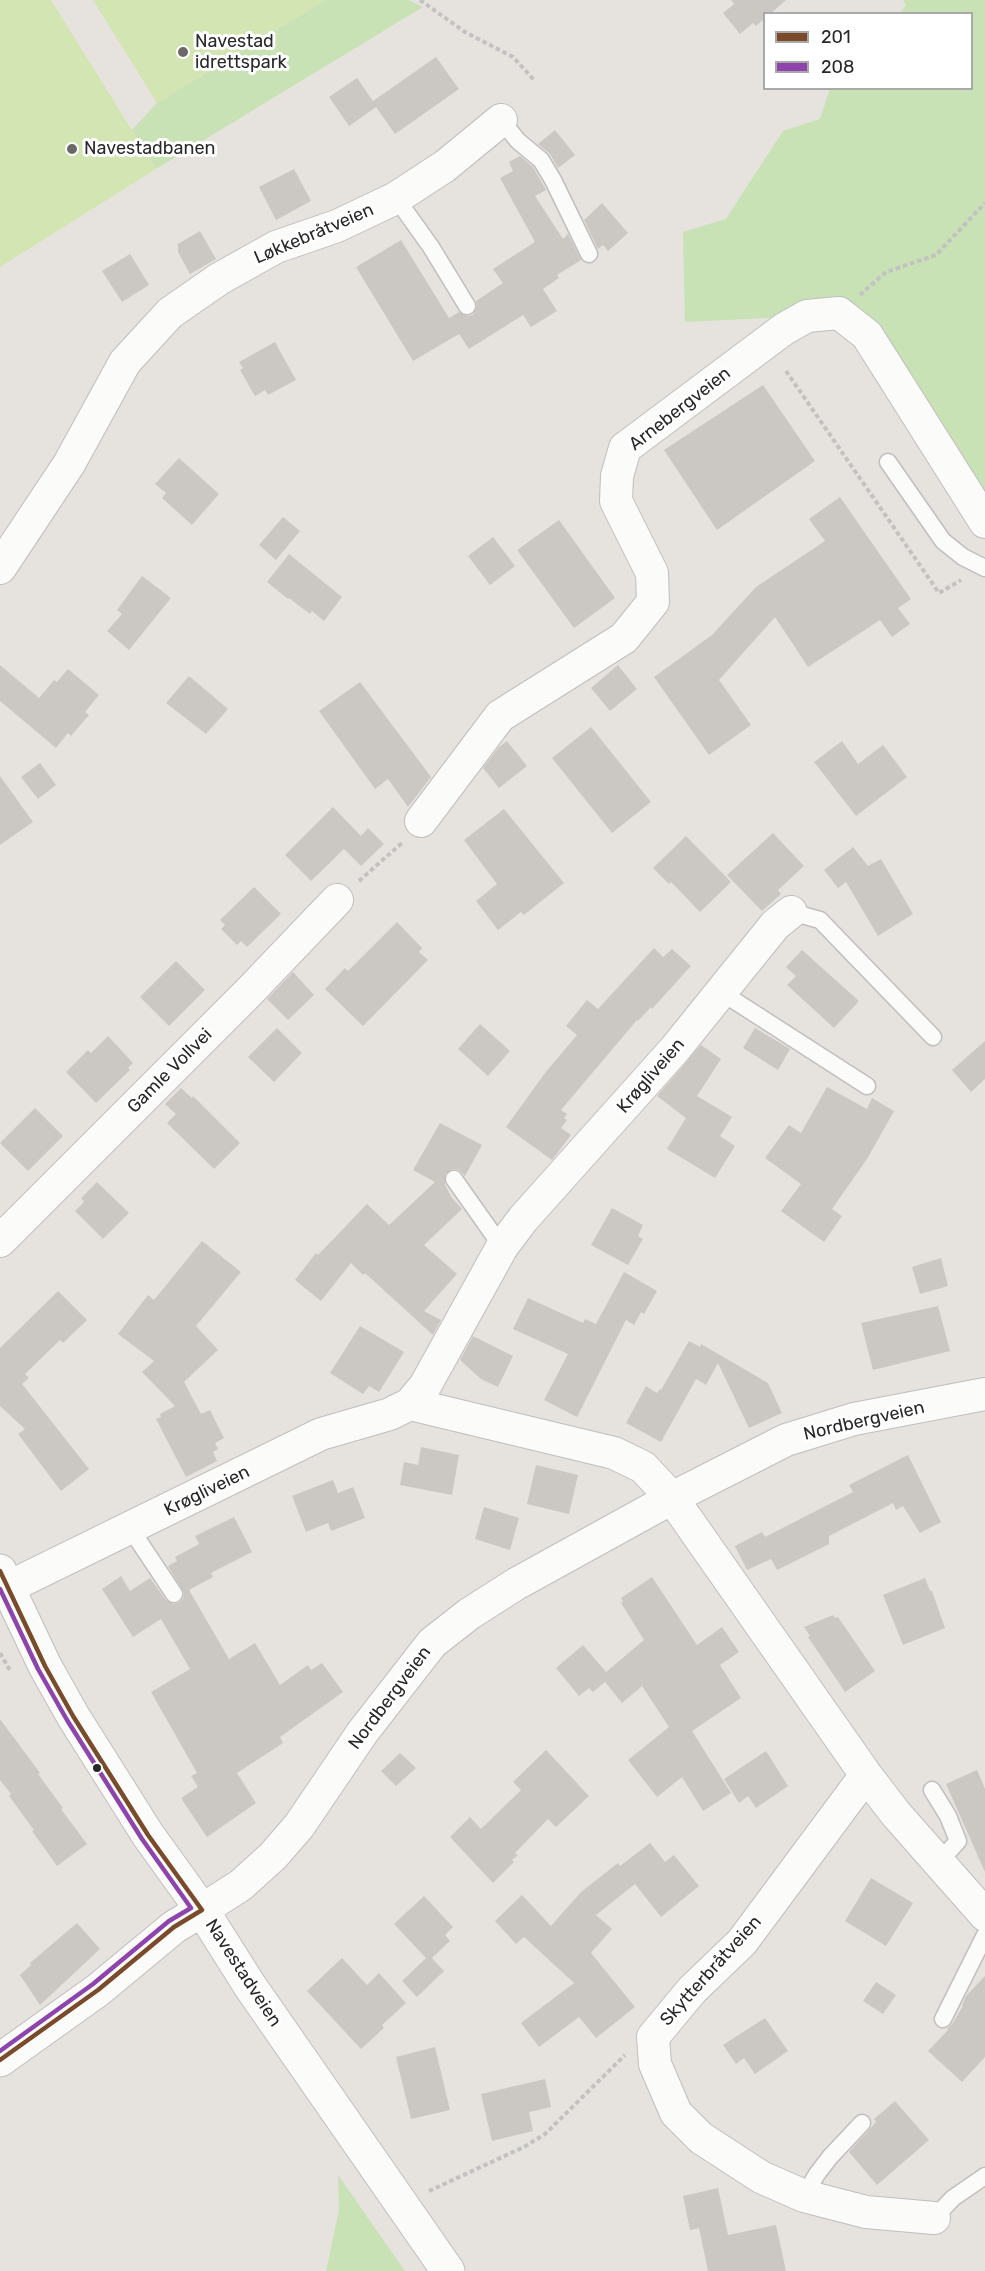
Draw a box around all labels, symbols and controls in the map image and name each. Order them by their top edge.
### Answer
legend [763,12,973,90]
text: 201 [821,26,851,48]
place label: Navestad idrettspark [195,31,287,74]
marker: Navestad idrettspark [176,45,190,59]
text: 208 [821,56,854,78]
place label: Navestadbanen [84,138,215,160]
marker: Navestadbanen [65,142,79,156]
street label: Løkkebråtveien [251,199,377,269]
street label: Arnebergveien [625,363,735,455]
street label: Gamle Vollvei [123,1024,217,1118]
street label: Krøgliveien [613,1034,689,1118]
street label: Nordbergveien [801,1397,927,1445]
street label: Krøgliveien [161,1461,253,1521]
street label: Nordbergveien [344,1642,436,1754]
unlabelled marker [91,1762,103,1774]
street label: Skytterbråtveien [656,1911,766,2031]
street label: Navestadveien [200,1915,286,2031]

